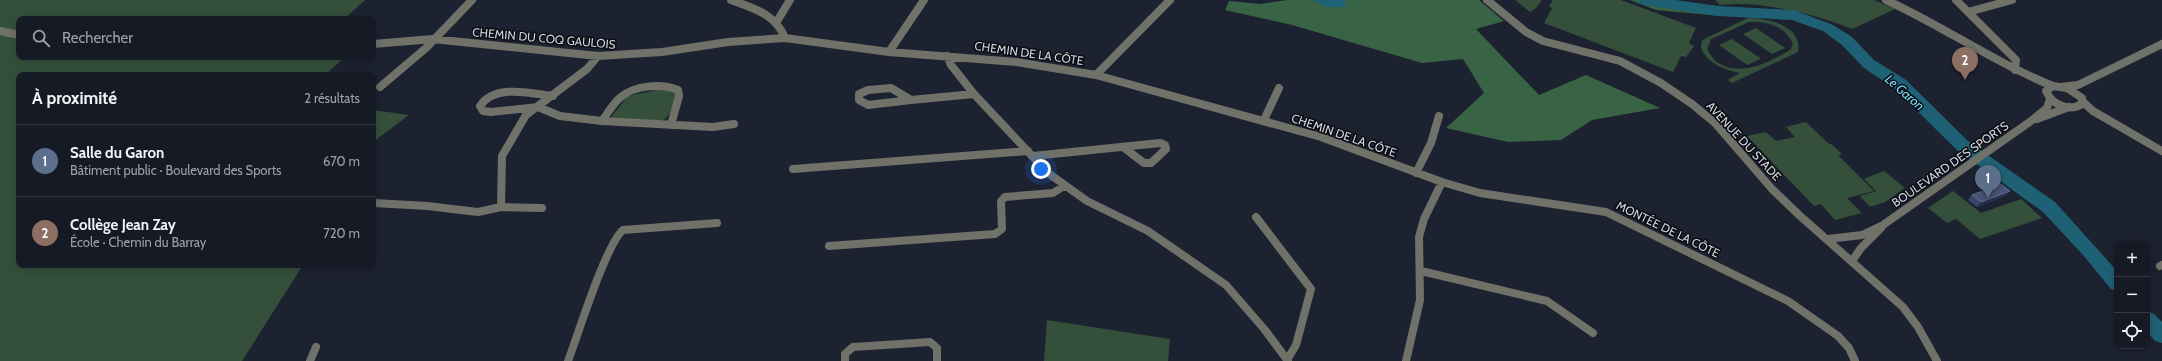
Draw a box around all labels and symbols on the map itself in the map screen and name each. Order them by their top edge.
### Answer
street label: CHEMIN DU COQ GAULOIS [472,24,616,52]
street label: CHEMIN DE LA CÔTE [974,38,1085,68]
pin: 2 [1952,47,1978,80]
water label: Le Garon [1882,71,1928,113]
street label: AVENUE DU STADE [1703,98,1785,184]
street label: CHEMIN DE LA CÔTE [1290,110,1399,160]
street label: BOULEVARD DES SPORTS [1889,118,2011,210]
your location [1031,159,1051,179]
pin: 1 [1975,165,2001,198]
street label: MONTÉE DE LA CÔTE [1614,197,1722,261]

